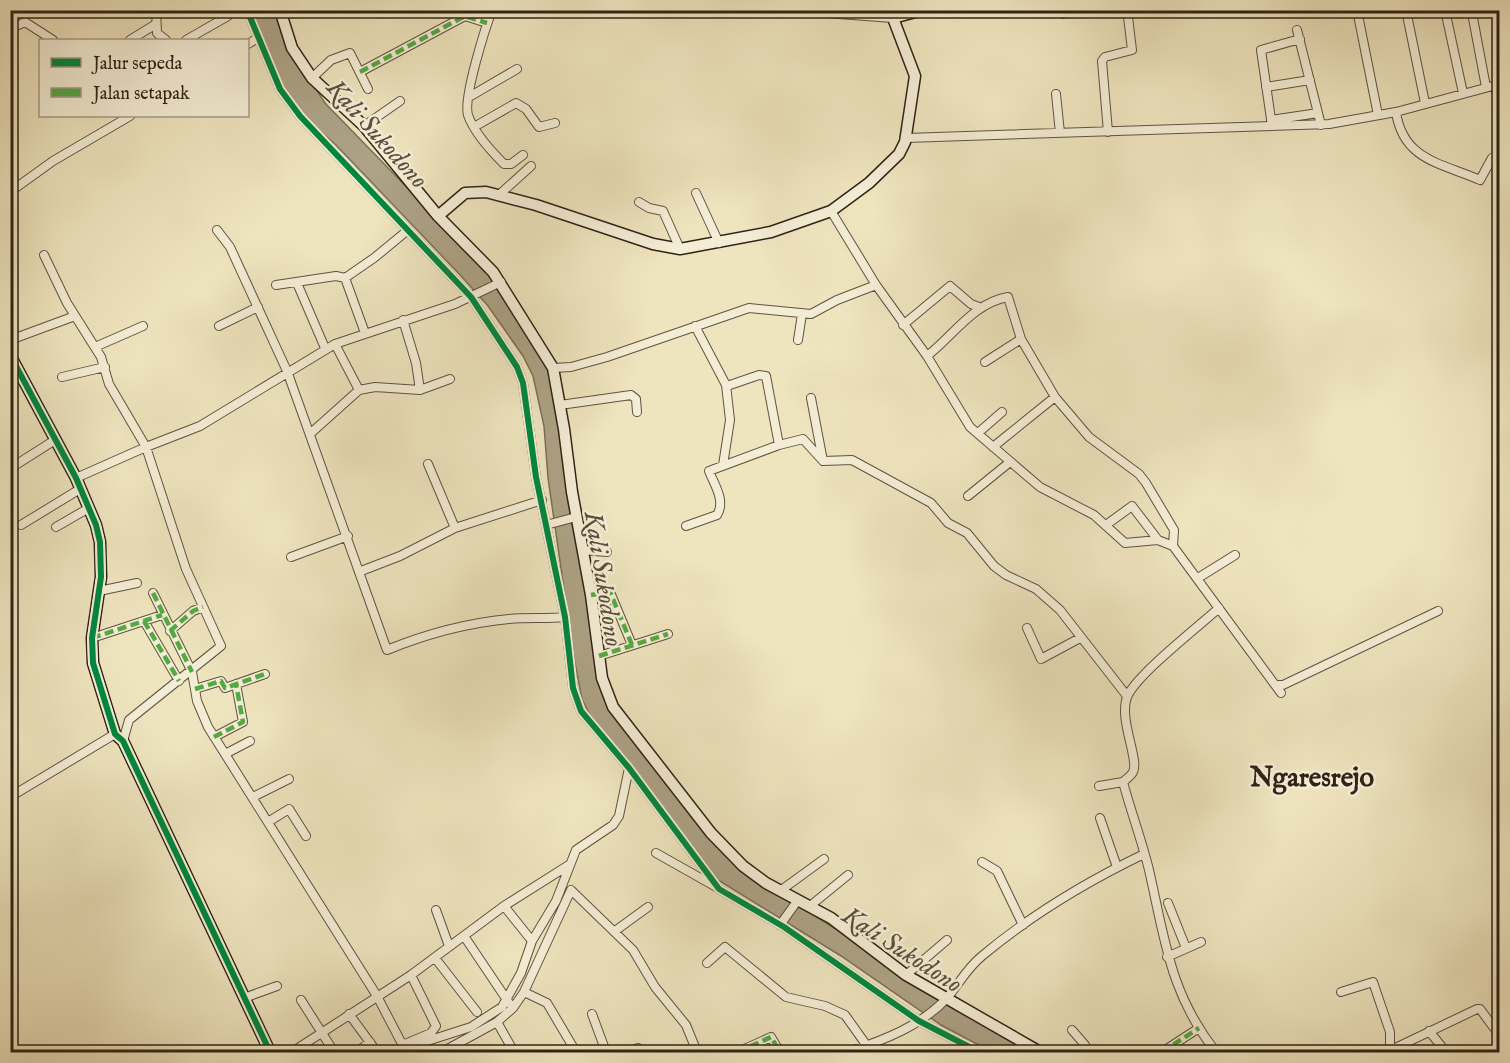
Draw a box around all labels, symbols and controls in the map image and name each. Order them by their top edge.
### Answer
legend [39,39,249,117]
text: Jalur sepeda [91,53,183,76]
water label: Kali Sukodono [318,72,435,196]
text: Jalan setapak [91,83,190,106]
water label: Kali Sukodono [576,508,630,649]
district label: Ngaresrejo [1249,762,1374,796]
water label: Kali Sukodono [835,898,968,1001]

